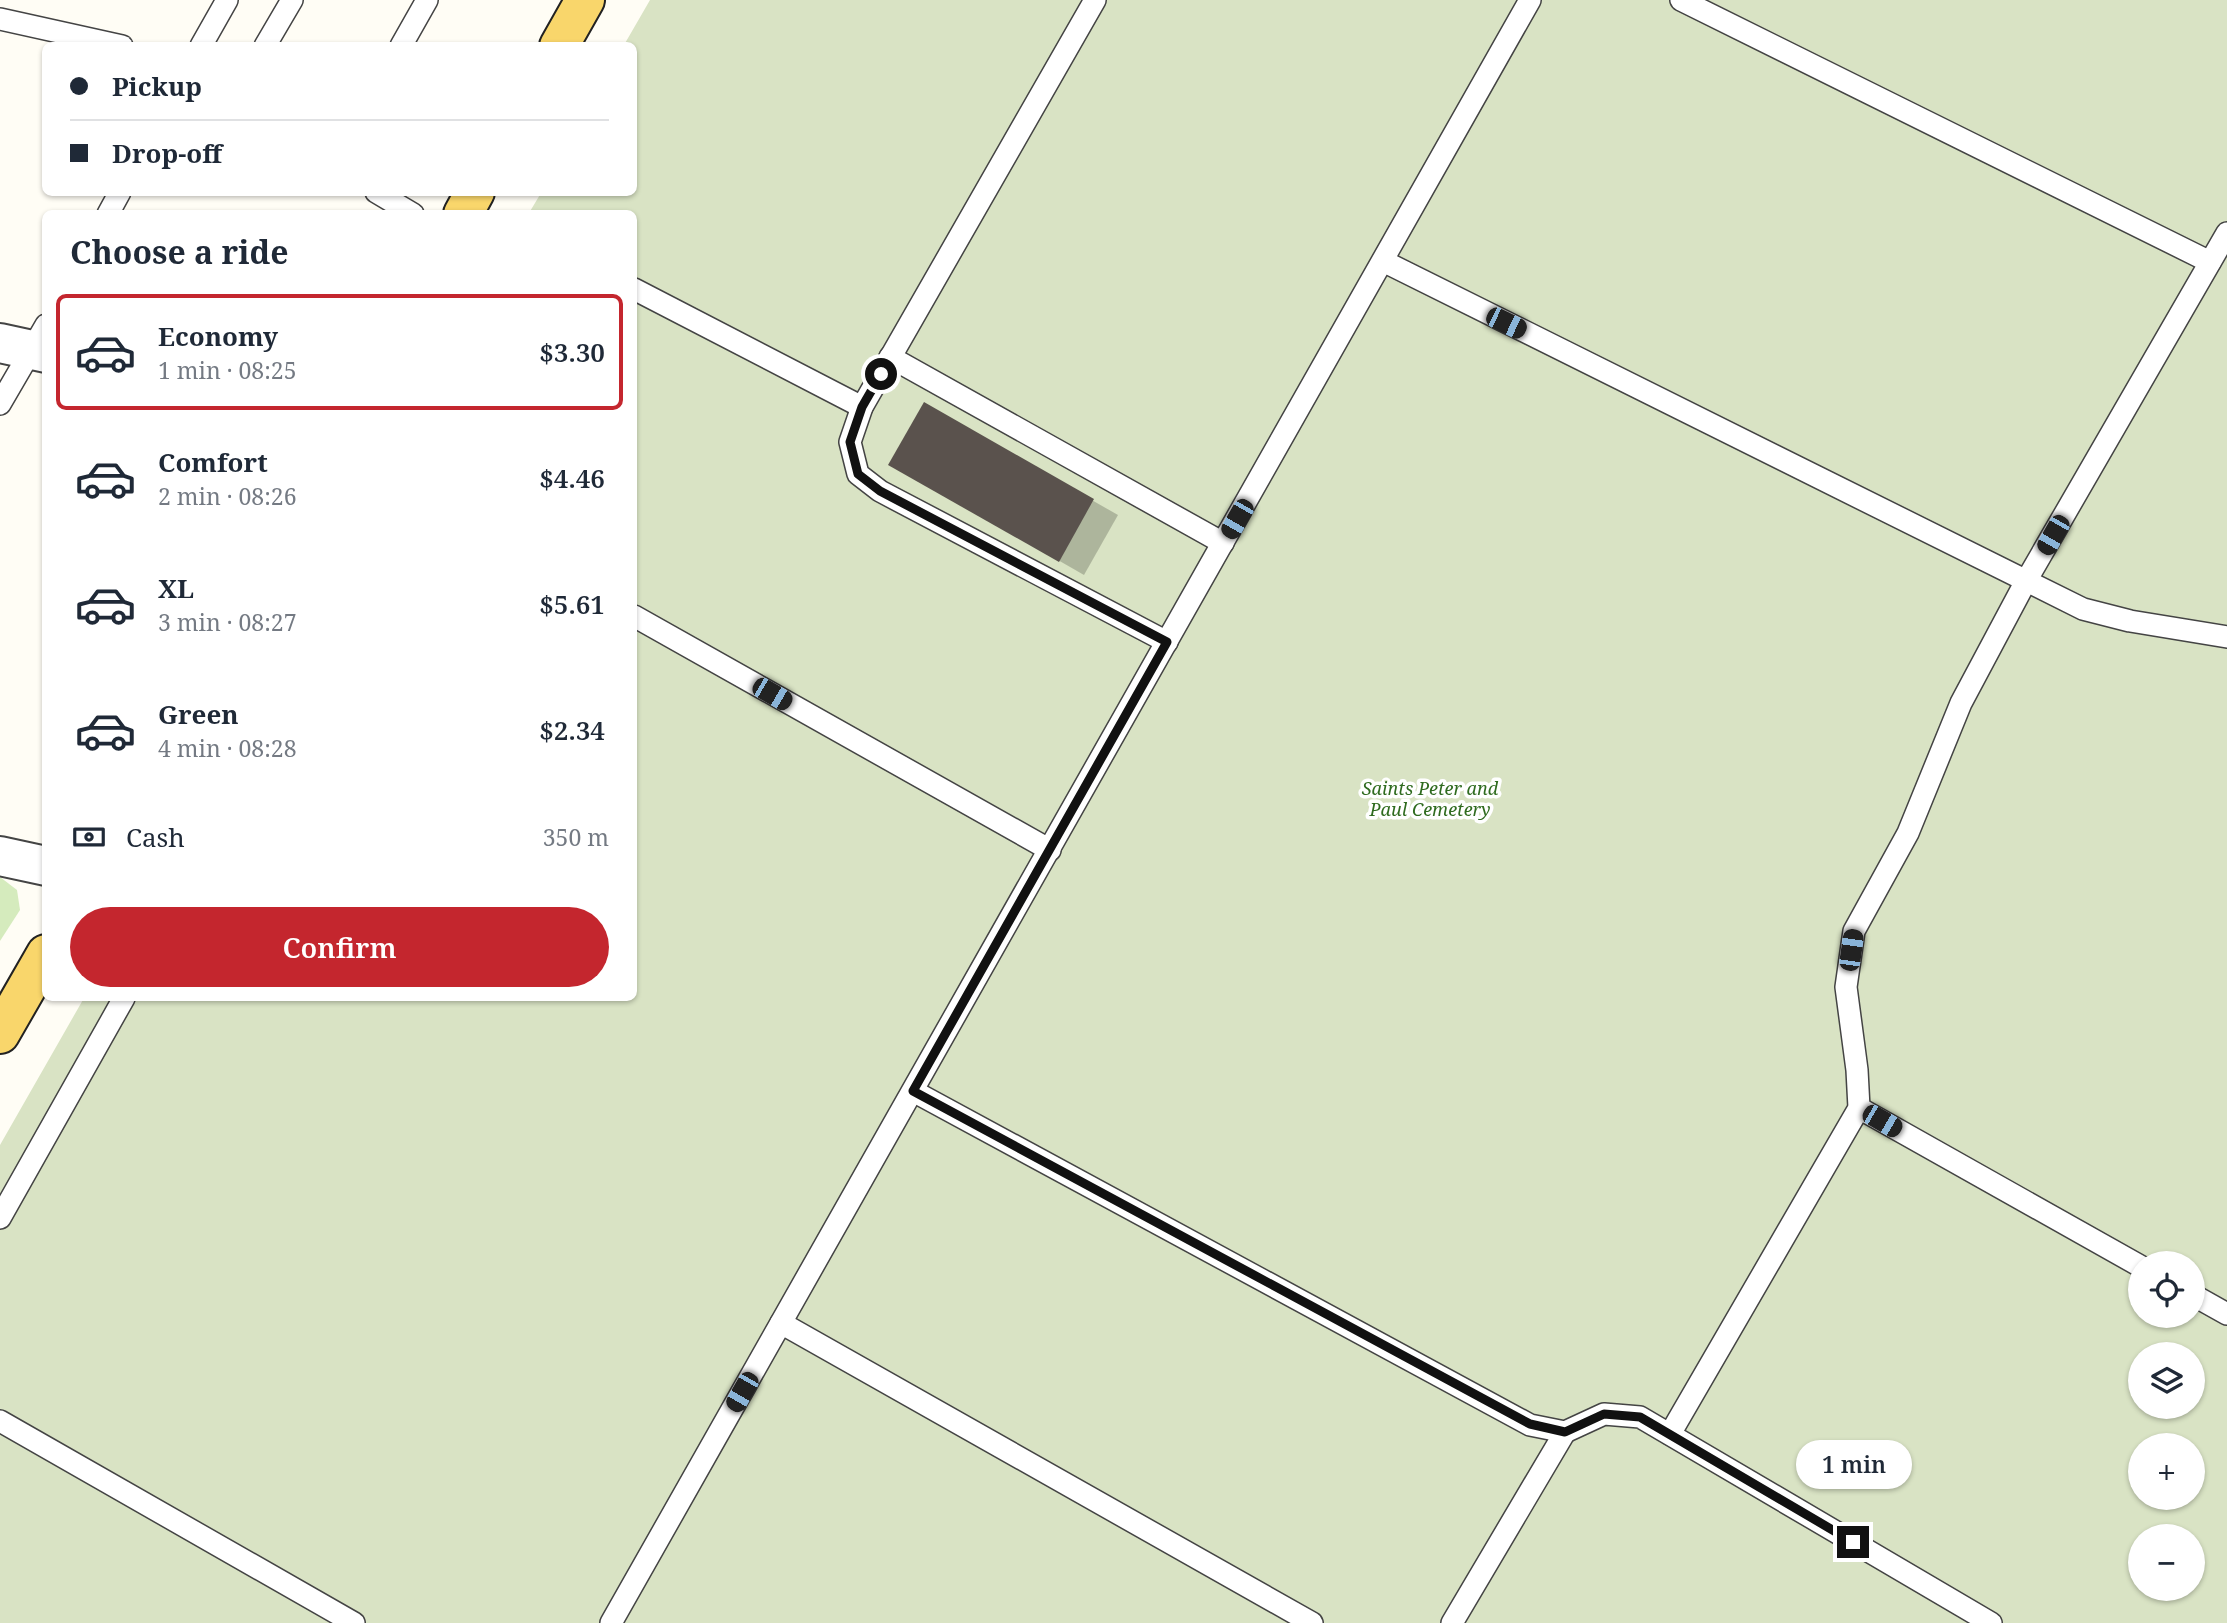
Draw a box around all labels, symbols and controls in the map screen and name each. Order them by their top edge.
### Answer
text: Pickup [112,68,202,104]
text: Drop-off [112,135,222,171]
text: Choose a ride [70,230,289,273]
car [1483,304,1530,342]
text: Economy [158,318,278,354]
icon: car [74,321,137,384]
text: $3.30 [539,334,605,370]
text: 1 min · 08:25 [158,354,296,386]
route start [865,358,897,390]
text: Comfort [158,444,268,480]
icon: car [74,447,137,510]
text: $4.46 [539,460,605,496]
text: 2 min · 08:26 [158,480,296,512]
car [1218,496,1257,542]
car [2034,512,2073,558]
text: XL [158,570,194,606]
icon: car [74,573,137,636]
text: $5.61 [539,586,605,622]
text: 3 min · 08:27 [158,606,296,638]
car [749,674,796,714]
text: Green [158,696,239,732]
icon: car [74,699,137,762]
text: $2.34 [539,712,605,748]
text: 4 min · 08:28 [158,732,296,764]
park label: Saints Peter and Paul Cemetery [1362,776,1499,821]
icon: cash [70,818,108,856]
text: Cash [126,819,185,855]
text: 350 m [543,821,609,853]
button: Confirm [70,907,609,987]
car [1838,928,1865,972]
car [1859,1101,1906,1141]
map controls [2128,1251,2205,1601]
button: locate [2128,1251,2205,1328]
button: layers [2128,1342,2205,1419]
car [723,1369,762,1415]
button: + [2128,1433,2205,1510]
callout: 1 min [1795,1440,1911,1490]
text: 1 min [1822,1448,1886,1480]
button: − [2128,1524,2205,1601]
route end [1837,1526,1869,1558]

